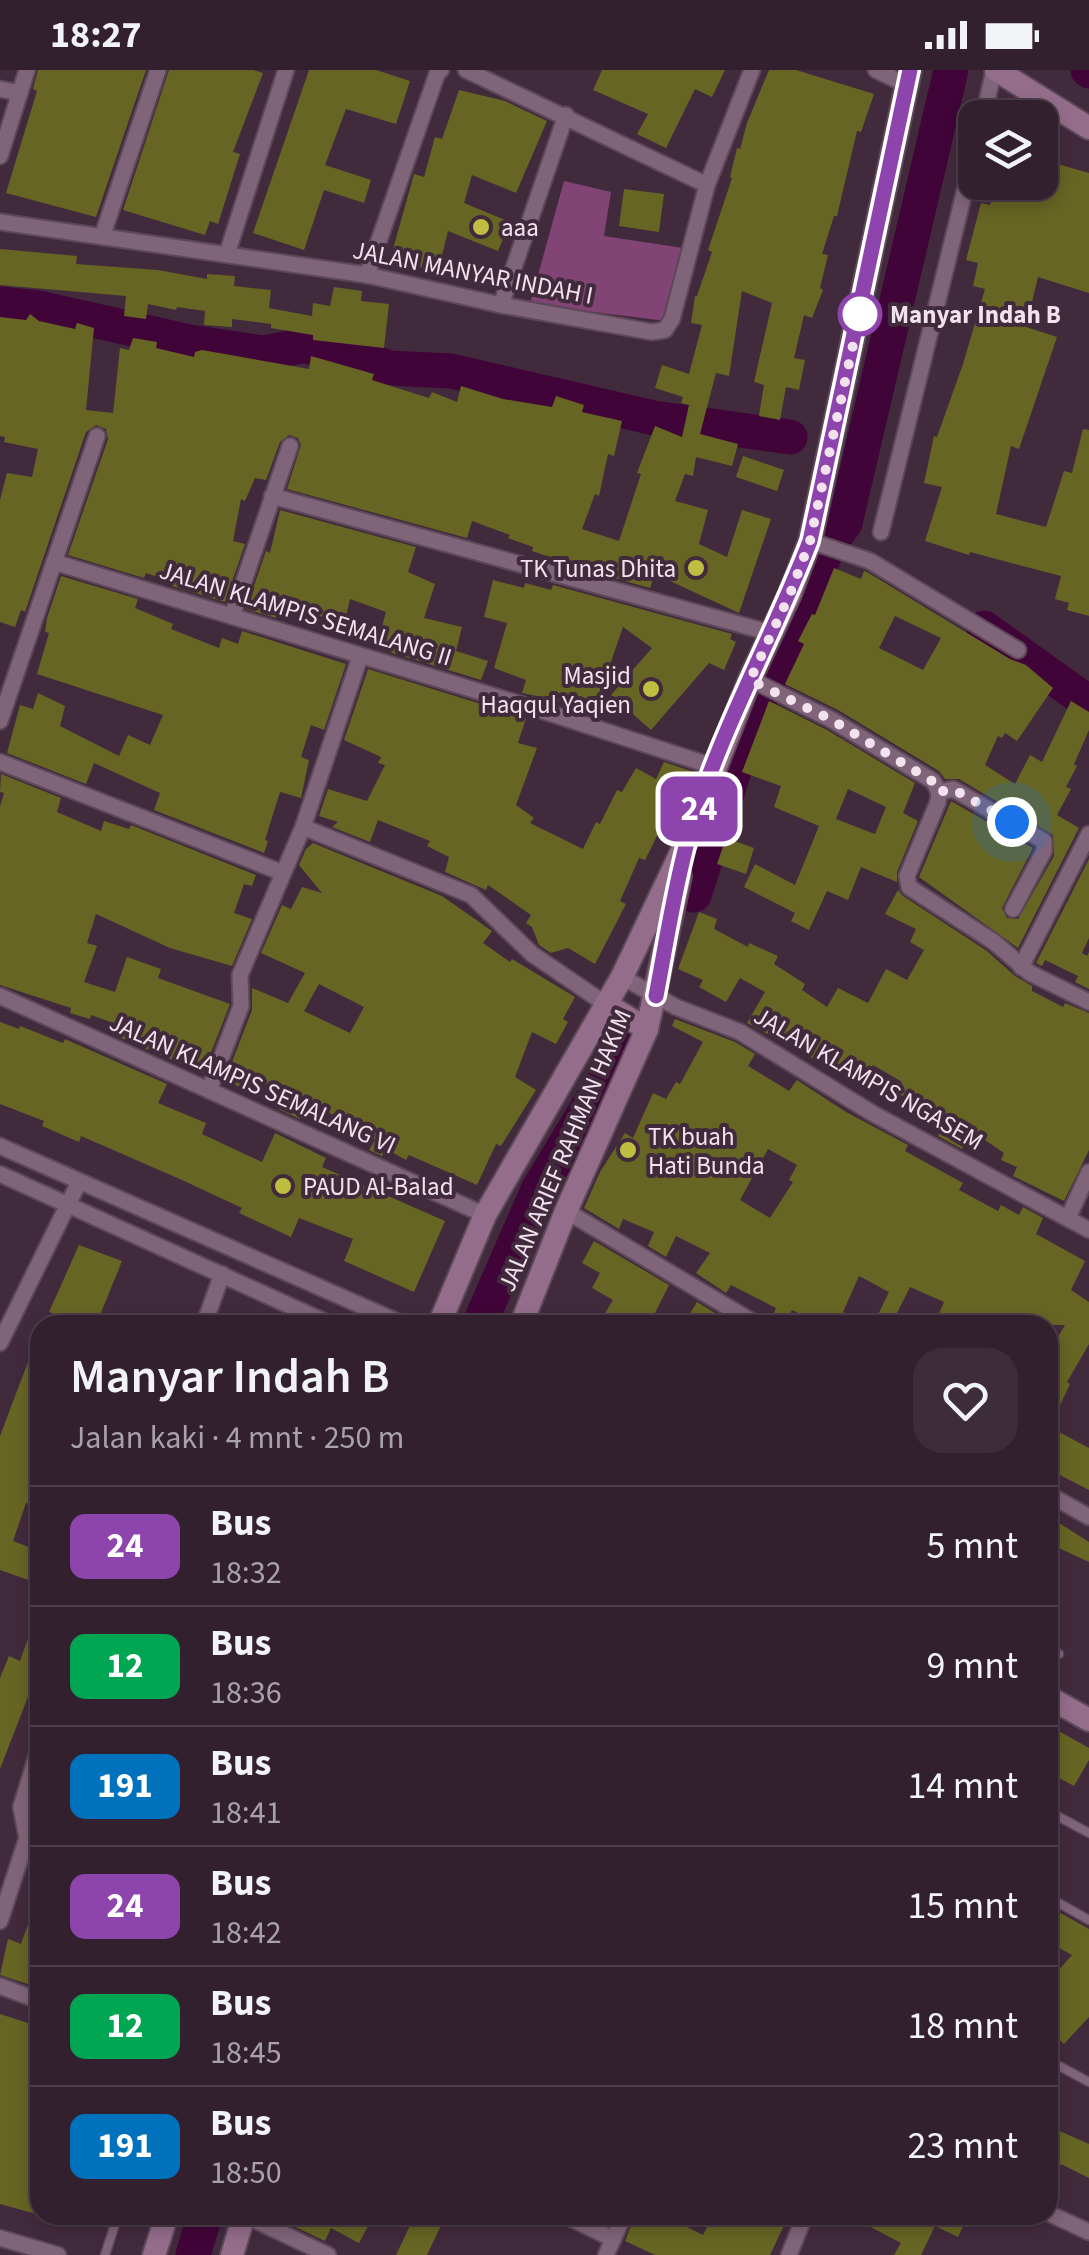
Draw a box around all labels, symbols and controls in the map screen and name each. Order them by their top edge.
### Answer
text: 18:27 [50,8,142,62]
map controls [958,100,1058,200]
button: layers [958,100,1058,200]
place label: aaa [501,210,539,246]
marker: aaa [470,216,492,238]
street label: JALAN MANYAR INDAH I [350,232,596,314]
marker: Manyar Indah B [839,293,881,335]
place label: Manyar Indah B [890,297,1061,333]
place label: TK Tunas Dhita [520,551,676,587]
street label: JALAN KLAMPIS SEMALANG II [155,552,456,676]
marker: TK Tunas Dhita [685,557,707,579]
place label: Masjid Haqqul Yaqien [480,658,631,723]
marker: Masjid Haqqul Yaqien [640,678,662,700]
line badge: 24 [654,776,744,842]
text: 24 [681,784,717,834]
your location [987,797,1037,847]
street label: JALAN KLAMPIS NGASEM [747,998,990,1159]
street label: JALAN KLAMPIS SEMALANG VI [104,1004,402,1163]
street label: JALAN ARIEF RAHMAN HAKIM [489,1004,641,1297]
place label: TK buah Hati Bunda [648,1119,765,1184]
marker: TK buah Hati Bunda [617,1139,639,1161]
place label: PAUD Al-Balad [303,1169,454,1205]
marker: PAUD Al-Balad [272,1175,294,1197]
text: Manyar Indah B [70,1343,390,1411]
button: heart [913,1348,1018,1453]
text: Jalan kaki · 4 mnt · 250 m [70,1415,404,1461]
text: Bus [210,1496,271,1550]
text: 5 mnt [926,1519,1018,1573]
text: 24 [107,1521,143,1571]
text: 18:32 [210,1550,282,1596]
text: Bus [210,1616,271,1670]
text: 9 mnt [926,1639,1018,1693]
text: 12 [107,1641,143,1691]
text: 18:36 [210,1670,282,1716]
text: Bus [210,1736,271,1790]
text: 14 mnt [907,1759,1018,1813]
text: 191 [97,1761,153,1811]
text: 18:41 [210,1790,282,1836]
text: Bus [210,1856,271,1910]
text: 15 mnt [907,1879,1018,1933]
text: 24 [107,1881,143,1931]
text: 18:42 [210,1910,282,1956]
text: Bus [210,1976,271,2030]
text: 18 mnt [907,1999,1018,2053]
text: 12 [107,2001,143,2051]
text: 18:45 [210,2030,282,2076]
text: Bus [210,2096,271,2150]
text: 23 mnt [907,2119,1018,2173]
text: 191 [97,2121,153,2171]
text: 18:50 [210,2150,282,2196]

